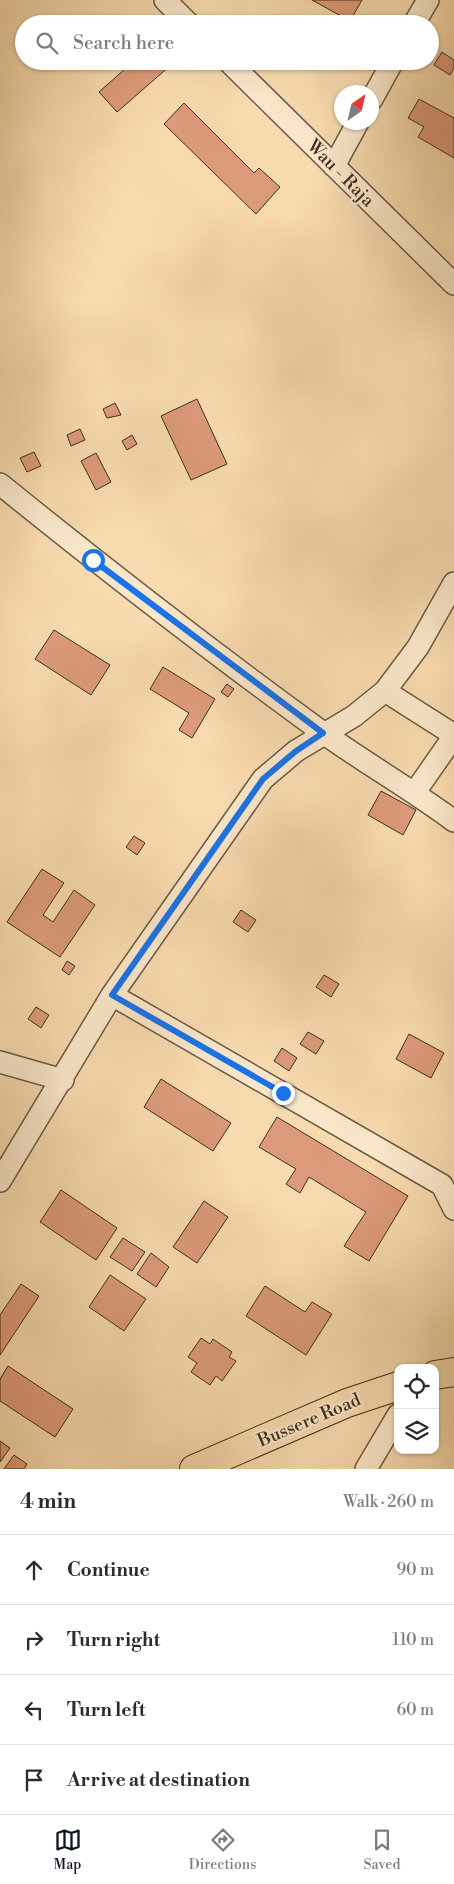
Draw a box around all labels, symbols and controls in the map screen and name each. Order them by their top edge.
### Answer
search box [15,15,439,70]
icon: search [33,29,61,57]
text: Search here [73,31,174,55]
north arrow [334,85,379,130]
street label: Wau - Raja [301,134,380,213]
route start [82,549,105,572]
route end [272,1082,295,1105]
map controls [394,1364,439,1454]
button: locate [394,1364,439,1409]
street label: Bussere Road [253,1388,365,1453]
button: layers [394,1409,439,1454]
text: 4 min [20,1489,76,1515]
text: Walk · 260 m [343,1492,434,1512]
icon: ahead [20,1556,48,1584]
text: Continue [67,1558,150,1582]
text: 90 m [396,1560,434,1580]
icon: right [20,1626,48,1654]
text: Turn right [67,1628,160,1652]
text: 110 m [392,1630,434,1650]
icon: left [20,1696,48,1724]
text: Turn left [67,1698,146,1722]
text: 60 m [396,1700,434,1720]
icon: arrive [20,1766,48,1794]
text: Arrive at destination [67,1768,250,1792]
tab: Map [54,1826,82,1874]
tab: Directions [189,1826,256,1874]
tab: Saved [364,1826,400,1874]

